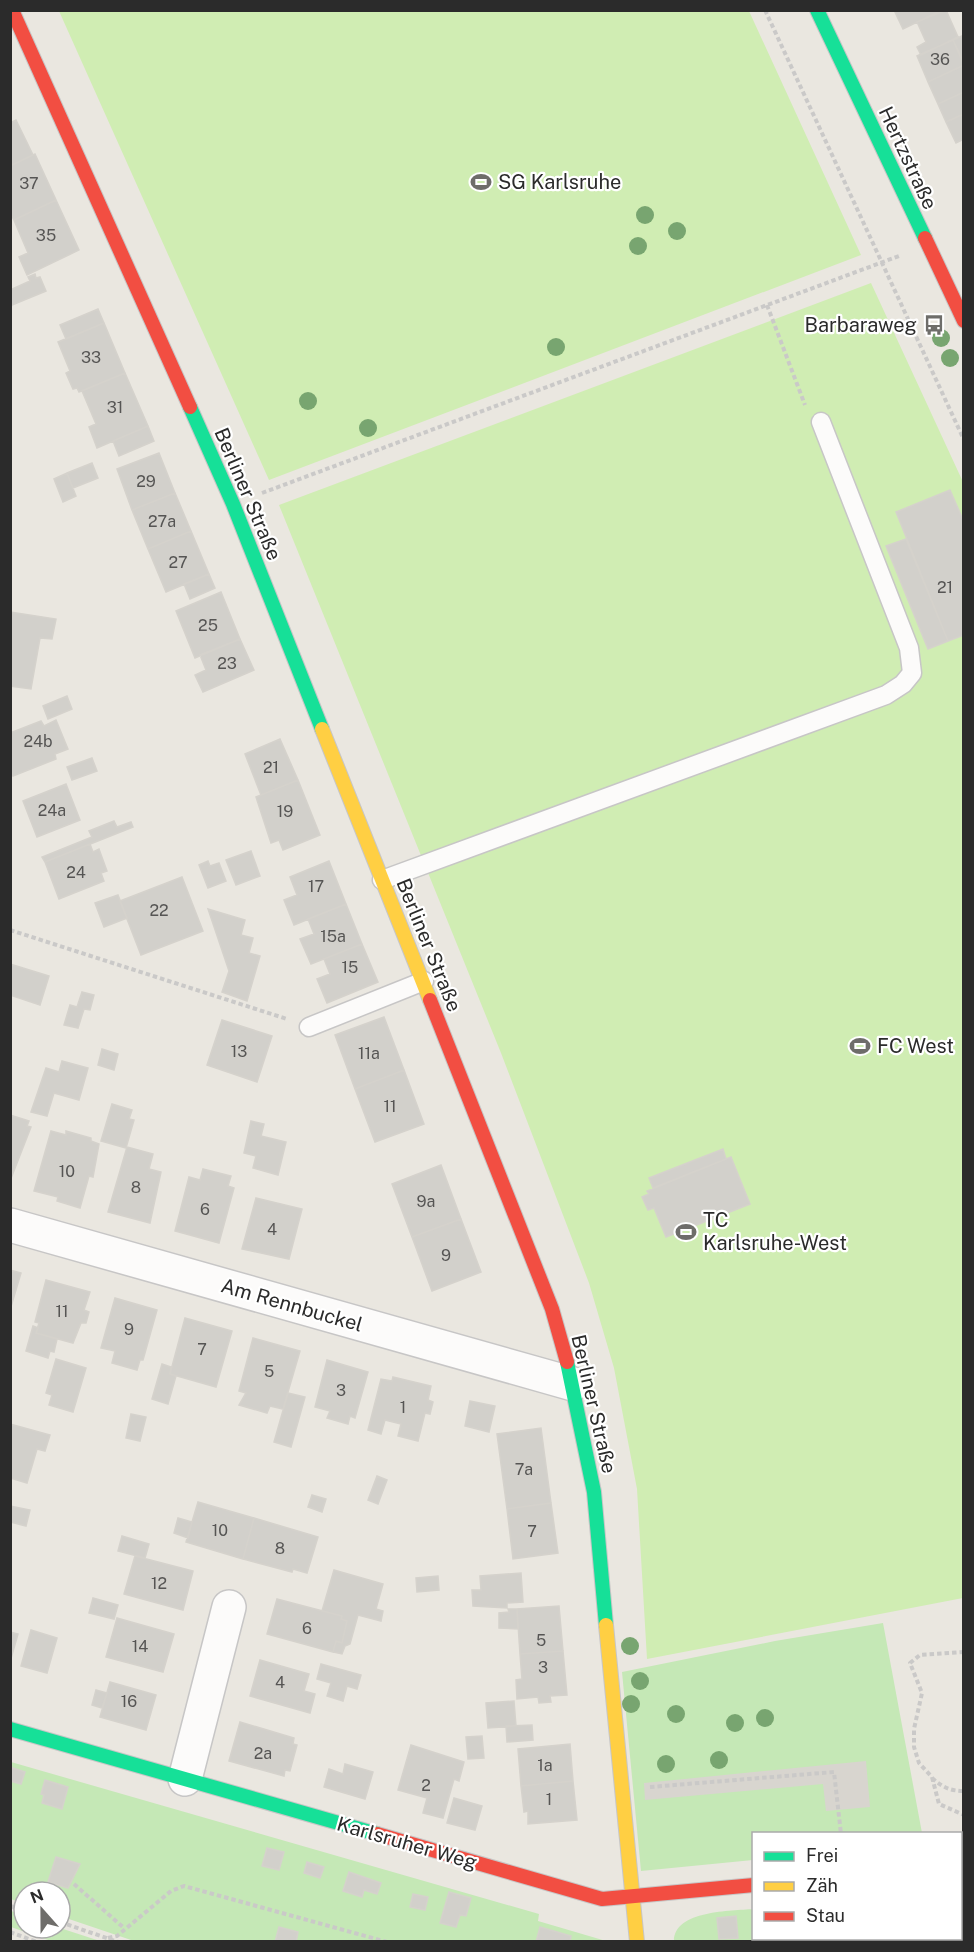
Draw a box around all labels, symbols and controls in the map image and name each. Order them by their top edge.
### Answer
house number: 36 [930,50,950,69]
street label: Hertzstraße [874,103,942,213]
sports icon: SG Karlsruhe [469,170,493,194]
place label: SG Karlsruhe [498,170,621,194]
house number: 37 [19,174,39,193]
house number: 35 [36,226,56,245]
place label: Barbaraweg [805,313,917,337]
bus stop icon: Barbaraweg [922,313,946,337]
house number: 33 [81,348,101,367]
house number: 31 [107,398,123,417]
street label: Berliner Straße [209,424,287,564]
house number: 29 [136,472,156,491]
house number: 27a [148,512,176,531]
house number: 27 [168,553,188,572]
house number: 21 [937,578,953,597]
house number: 25 [198,616,218,635]
house number: 23 [217,654,237,673]
house number: 24b [23,732,53,751]
house number: 21 [263,758,279,777]
house number: 24a [38,801,66,820]
house number: 19 [277,802,293,821]
house number: 24 [66,863,86,882]
street label: Berliner Straße [391,875,467,1015]
house number: 17 [308,877,324,896]
house number: 22 [149,901,169,920]
house number: 15a [320,927,346,946]
house number: 15 [342,958,358,977]
sports icon: FC West [848,1034,872,1058]
place label: FC West [877,1034,954,1058]
house number: 13 [231,1042,247,1061]
house number: 11a [358,1044,380,1063]
house number: 11 [383,1097,397,1116]
house number: 10 [59,1162,75,1181]
house number: 8 [131,1178,141,1197]
house number: 9a [417,1192,435,1211]
house number: 6 [200,1200,210,1219]
place label: TC Karlsruhe-West [703,1208,847,1255]
house number: 4 [267,1220,277,1239]
sports icon: TC Karlsruhe-West [674,1220,698,1244]
house number: 9 [441,1246,451,1265]
street label: Am Rennbuckel [218,1273,366,1337]
house number: 11 [55,1302,69,1321]
house number: 9 [124,1320,134,1339]
street label: Berliner Straße [566,1332,622,1476]
house number: 7 [197,1340,207,1359]
house number: 5 [264,1362,274,1381]
house number: 3 [336,1381,346,1400]
house number: 1 [400,1398,406,1417]
house number: 7a [515,1460,533,1479]
house number: 10 [212,1521,228,1540]
house number: 7 [527,1522,537,1541]
house number: 8 [275,1539,285,1558]
house number: 12 [151,1574,167,1593]
house number: 6 [302,1619,312,1638]
house number: 5 [536,1631,546,1650]
house number: 14 [132,1637,148,1656]
house number: 3 [538,1658,548,1677]
house number: 4 [275,1673,285,1692]
house number: 16 [121,1692,137,1711]
house number: 2a [254,1744,272,1763]
house number: 1a [537,1756,553,1775]
house number: 2 [421,1776,431,1795]
house number: 1 [546,1790,552,1809]
street label: Karlsruher Weg [334,1812,480,1874]
legend [752,1832,962,1940]
text: Frei [806,1845,838,1866]
text: Zäh [806,1875,838,1896]
north arrow [12,1880,72,1940]
text: N [28,1885,46,1908]
text: Stau [806,1905,845,1926]

